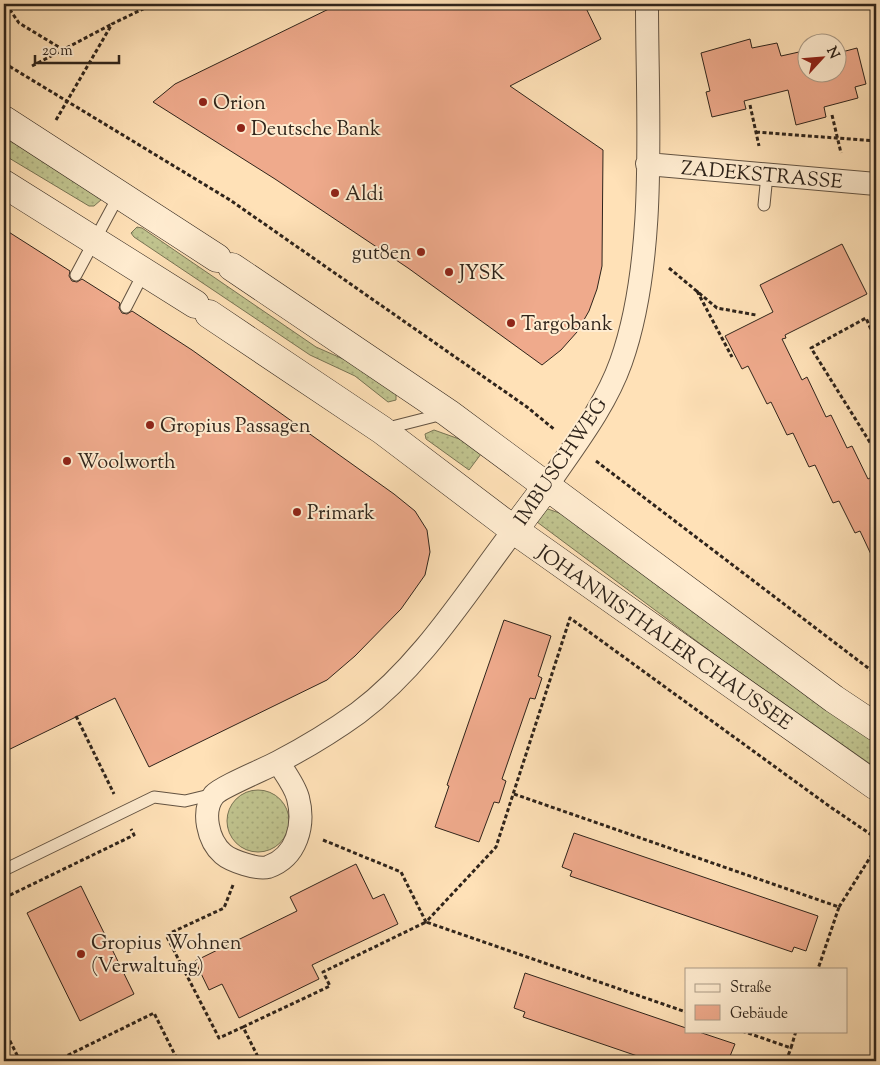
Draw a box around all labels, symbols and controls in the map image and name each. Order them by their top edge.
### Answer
scale bar [35,32,119,64]
north arrow [798,32,848,82]
text: 20 m [42,41,73,62]
text: N [820,44,843,63]
place label: Orion [213,90,266,119]
marker: Orion [197,96,209,108]
place label: Deutsche Bank [251,116,381,145]
marker: Deutsche Bank [235,122,247,134]
street label: ZADEKSTRASSE [680,155,844,198]
place label: Aldi [345,181,384,210]
marker: Aldi [329,187,341,199]
place label: gut8en [352,240,411,269]
marker: gut8en [415,246,427,258]
place label: JYSK [458,260,505,289]
marker: JYSK [443,266,455,278]
place label: Targobank [521,311,613,340]
marker: Targobank [505,317,517,329]
street label: IMBUSCHWEG [509,393,616,532]
place label: Gropius Passagen [160,413,311,442]
marker: Gropius Passagen [144,419,156,431]
place label: Woolworth [77,449,176,478]
marker: Woolworth [61,455,73,467]
place label: Primark [307,500,375,529]
marker: Primark [291,506,303,518]
street label: JOHANNISTHALER CHAUSSEE [529,539,797,739]
place label: Gropius Wohnen (Verwaltung) [91,930,242,982]
marker: Gropius Wohnen (Verwaltung) [75,948,87,960]
legend [685,968,848,1032]
text: Straße [730,978,772,999]
text: Gebäude [730,1004,788,1025]

